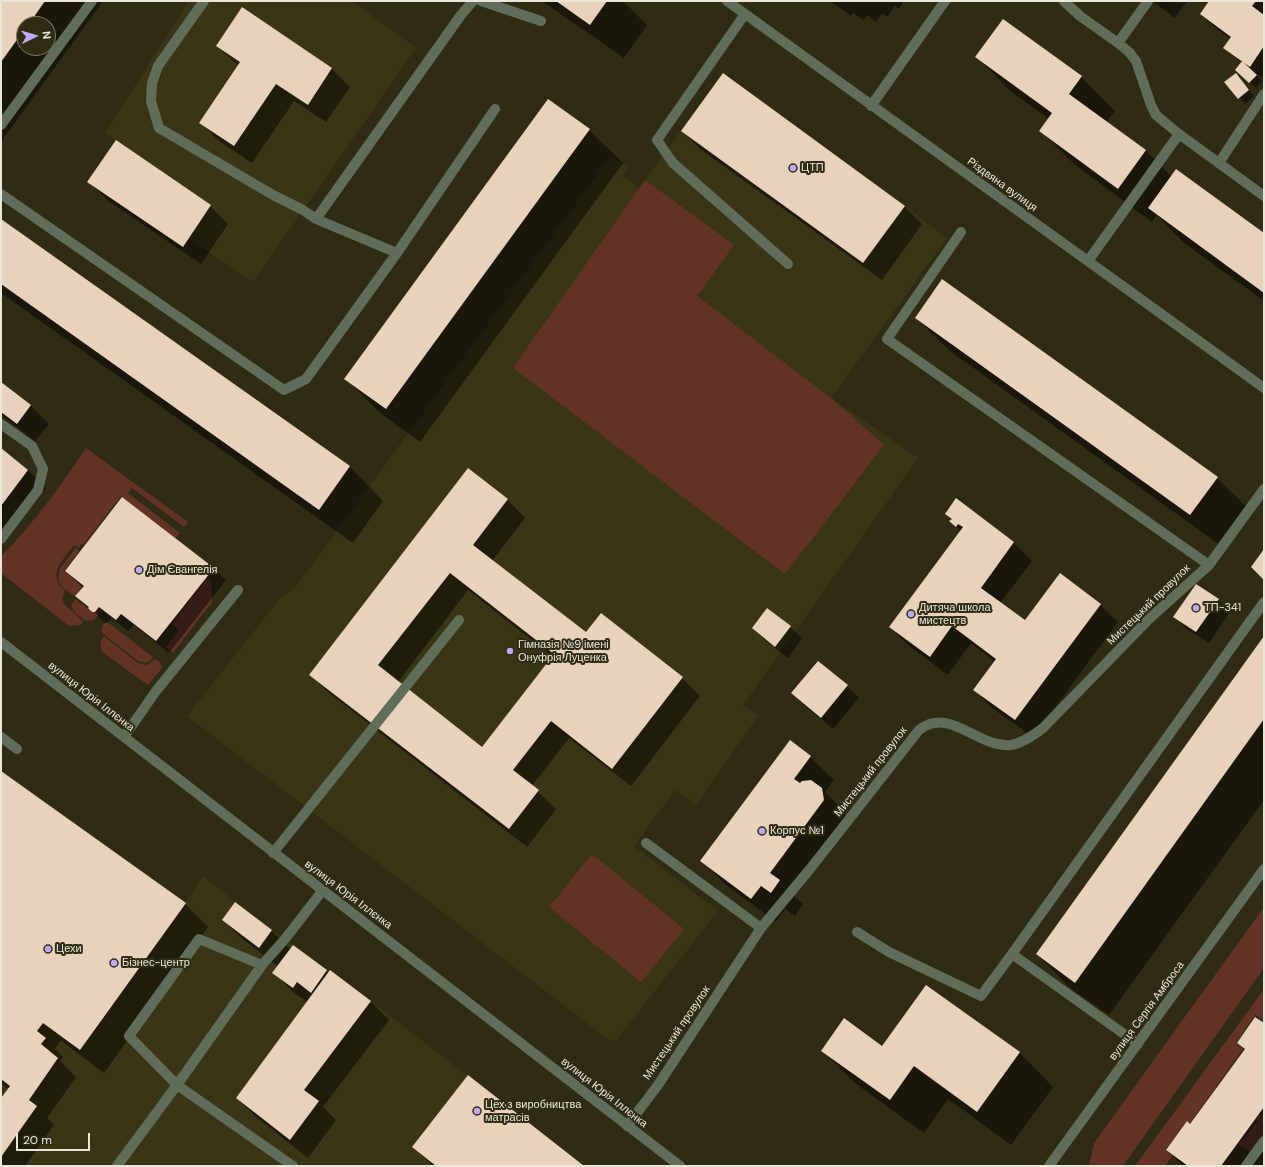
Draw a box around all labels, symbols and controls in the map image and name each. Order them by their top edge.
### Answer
north arrow [16,16,56,56]
text: N [40,30,54,40]
street label: Різдвяна вулиця [964,155,1040,215]
place label: ЦТП [801,161,824,175]
marker: ЦТП [788,163,798,173]
street label: Мистецький провулок [1105,562,1193,648]
place label: Дім Євангелія [147,563,218,577]
marker: Дім Євангелія [134,565,144,575]
place label: Дитяча школа мистецтв [919,601,991,627]
place label: ТП-341 [1204,601,1241,615]
marker: ТП-341 [1191,603,1201,613]
marker: Дитяча школа мистецтв [906,609,916,619]
place label: Гімназія №9 імені Онуфрія Луценка [518,638,609,664]
marker: Гімназія №9 імені Онуфрія Луценка [505,646,515,656]
street label: вулиця Юрія Іллєнка [45,659,137,735]
street label: Мистецький провулок [832,724,910,820]
place label: Корпус №1 [770,824,824,838]
marker: Корпус №1 [757,826,767,836]
street label: вулиця Юрія Іллєнка [302,858,394,932]
place label: Цехи [56,942,82,956]
marker: Цехи [43,944,53,954]
place label: Бізнес-центр [122,956,190,970]
marker: Бізнес-центр [109,958,119,968]
street label: вулиця Сергія Амброса [1107,959,1187,1063]
street label: Мистецький провулок [641,984,713,1082]
street label: вулиця Юрія Іллєнка [558,1055,650,1131]
place label: Цех з виробництва матрасів [485,1098,581,1124]
marker: Цех з виробництва матрасів [472,1106,482,1116]
scale bar [18,1125,92,1151]
text: 20 m [23,1132,52,1148]

